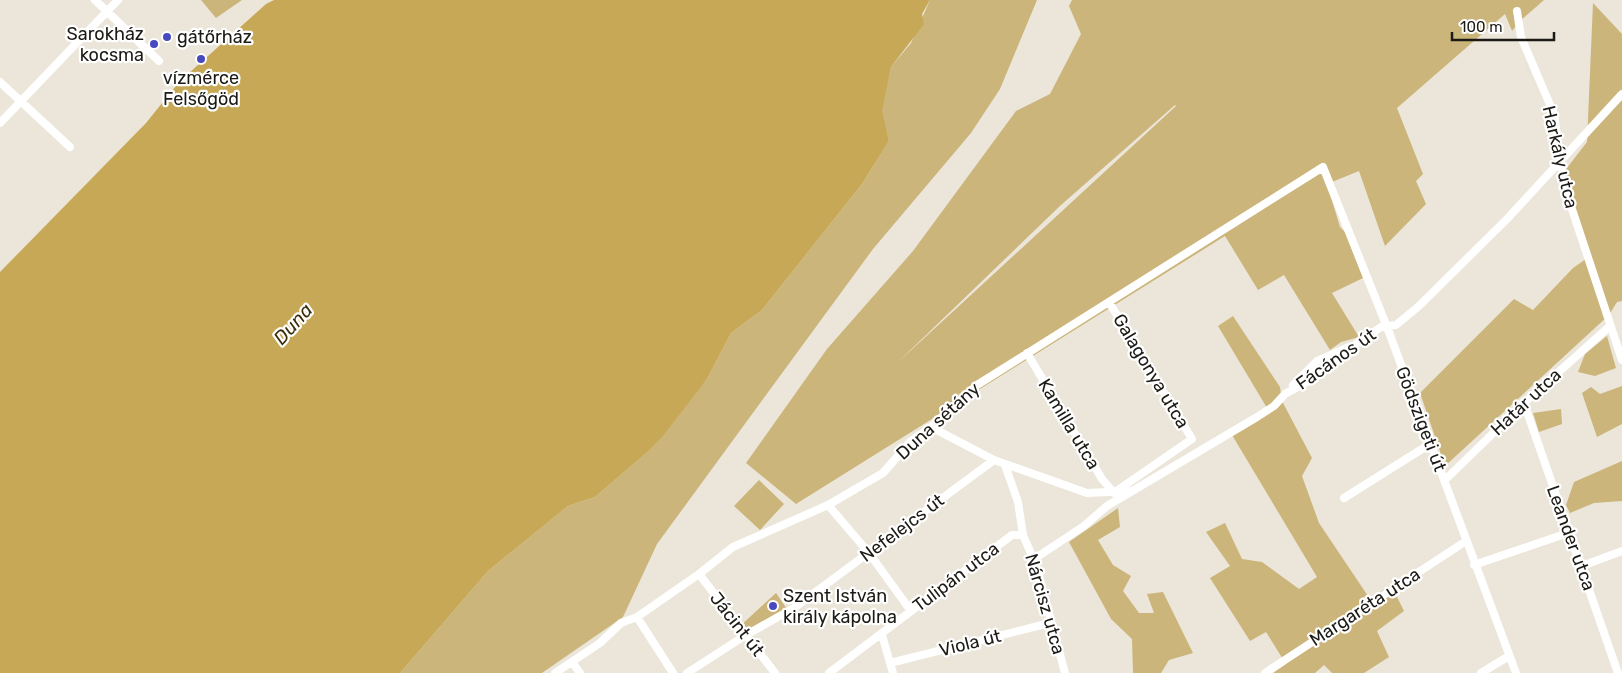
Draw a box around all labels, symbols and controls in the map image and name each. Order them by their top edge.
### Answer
scale bar [1452,10,1554,42]
text: 100 m [1460,18,1502,36]
place label: Sarokház kocsma [67,23,144,66]
place label: gátőrház [177,26,252,48]
marker: gátőrház [161,31,173,43]
marker: Sarokház kocsma [148,38,160,50]
marker: vízmérce Felsőgöd [195,53,207,65]
place label: vízmérce Felsőgöd [163,67,239,110]
street label: Harkály utca [1538,104,1582,210]
water label: Duna [269,299,317,349]
street label: Galagonya utca [1108,310,1194,432]
street label: Fácános út [1292,323,1380,395]
street label: Gödszigeti út [1391,363,1451,475]
street label: Határ utca [1486,364,1566,440]
street label: Kamilla utca [1033,375,1105,473]
street label: Duna sétány [892,378,984,464]
street label: Leander utca [1542,482,1600,594]
street label: Nefelejcs út [856,489,948,567]
street label: Tulipán utca [909,537,1003,617]
street label: Nárcisz utca [1020,551,1070,657]
street label: Margaréta utca [1306,563,1424,651]
place label: Szent István király kápolna [783,585,897,628]
street label: Jácint út [705,587,769,661]
marker: Szent István király kápolna [767,600,779,612]
street label: Viola út [937,625,1003,661]

